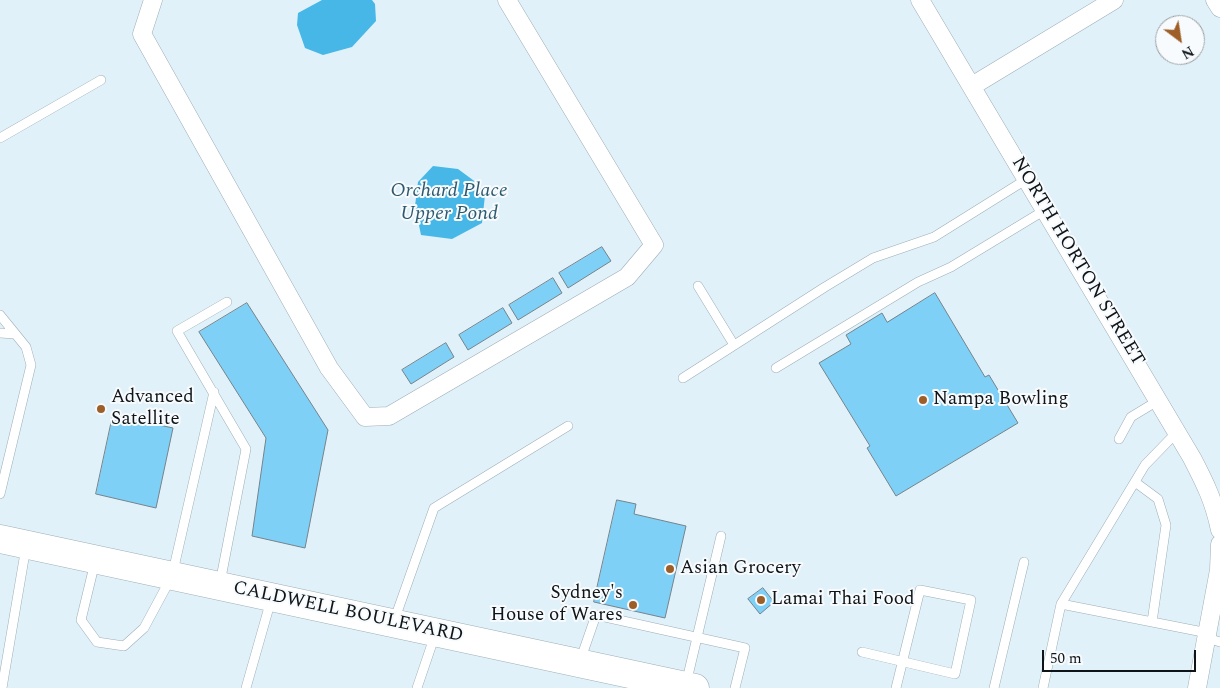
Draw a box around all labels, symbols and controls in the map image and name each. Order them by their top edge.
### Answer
north arrow [1155,15,1205,65]
text: N [1177,40,1198,64]
street label: NORTH HORTON STREET [1005,153,1149,371]
water label: Orchard Place Upper Pond [390,180,508,227]
place label: Advanced Satellite [111,387,194,431]
place label: Nampa Bowling [933,389,1069,411]
marker: Nampa Bowling [917,394,929,406]
marker: Advanced Satellite [95,403,107,415]
place label: Asian Grocery [680,558,801,580]
marker: Asian Grocery [664,563,676,575]
street label: CALDWELL BOULEVARD [231,577,465,649]
place label: Sydney's House of Wares [491,583,623,627]
place label: Lamai Thai Food [771,589,915,611]
marker: Lamai Thai Food [755,594,767,606]
marker: Sydney's House of Wares [627,599,639,611]
scale bar [1045,640,1199,672]
text: 50 m [1050,647,1082,670]

